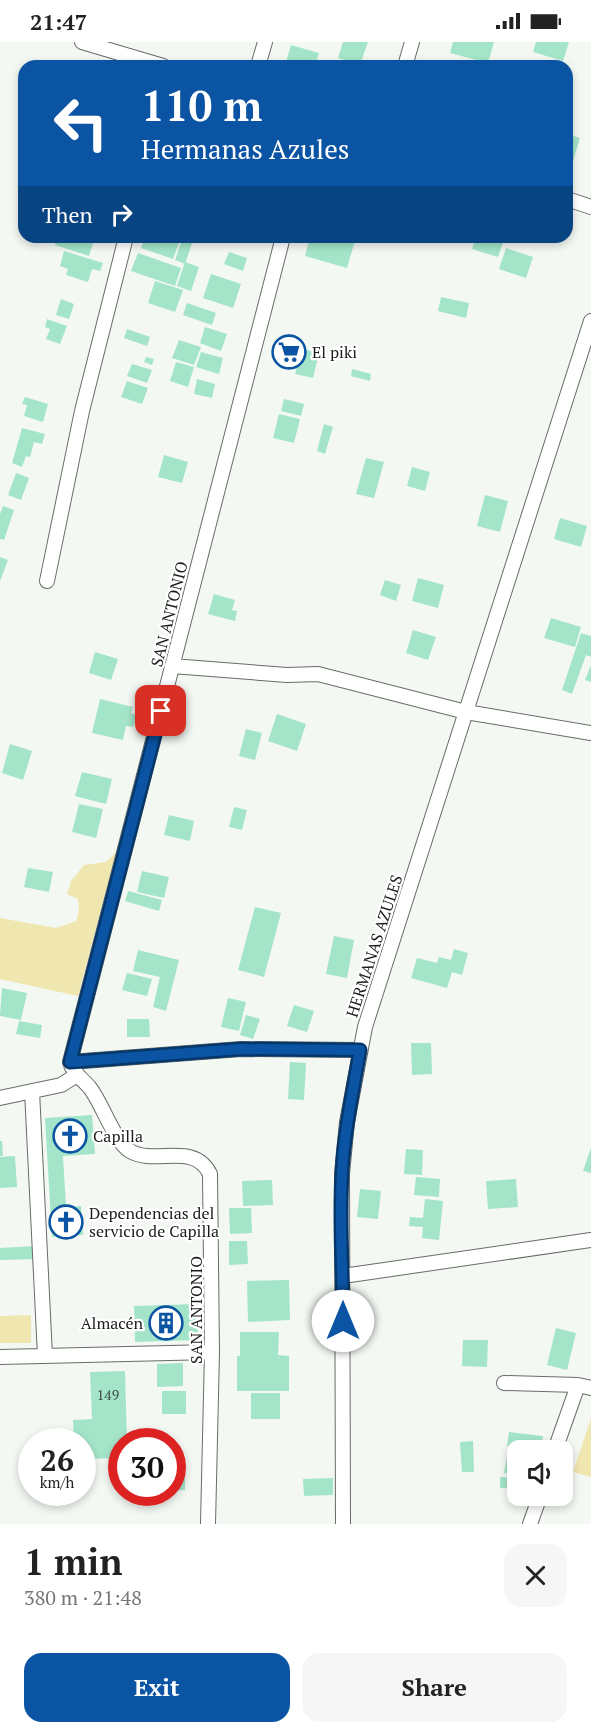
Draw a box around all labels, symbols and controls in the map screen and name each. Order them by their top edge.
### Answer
text: 21:47 [30,7,87,36]
text: 110 m [141,77,262,133]
icon: left [42,84,120,162]
text: Hermanas Azules [141,131,349,167]
icon: right [105,198,138,231]
text: Then [42,200,93,229]
supermarket icon: El piki [271,334,307,370]
place label: El piki [312,341,357,363]
street label: SAN ANTONIO [145,559,193,669]
pin [135,685,186,736]
icon: arrive [144,694,177,727]
street label: HERMANAS AZULES [341,872,407,1020]
church icon: Capilla [52,1118,88,1154]
place label: Capilla [93,1125,143,1147]
place label: Dependencias del servicio de Capilla [89,1202,219,1242]
church icon: Dependencias del servicio de Capilla [48,1204,84,1240]
street label: SAN ANTONIO [185,1256,207,1364]
position arrow [311,1289,375,1353]
building icon: Almacén [148,1305,184,1341]
place label: Almacén [81,1312,143,1334]
house number: 149 [97,1385,119,1404]
speed limit sign: 30 [108,1428,186,1506]
text: 26 [40,1440,74,1480]
map controls [507,1440,573,1506]
button: sound [507,1440,573,1506]
text: km/h [40,1472,74,1492]
text: 1 min [24,1538,122,1585]
button: close [504,1544,567,1607]
text: 380 m · 21:48 [24,1584,142,1611]
button: Exit [24,1653,290,1722]
button: Share [302,1653,567,1722]

